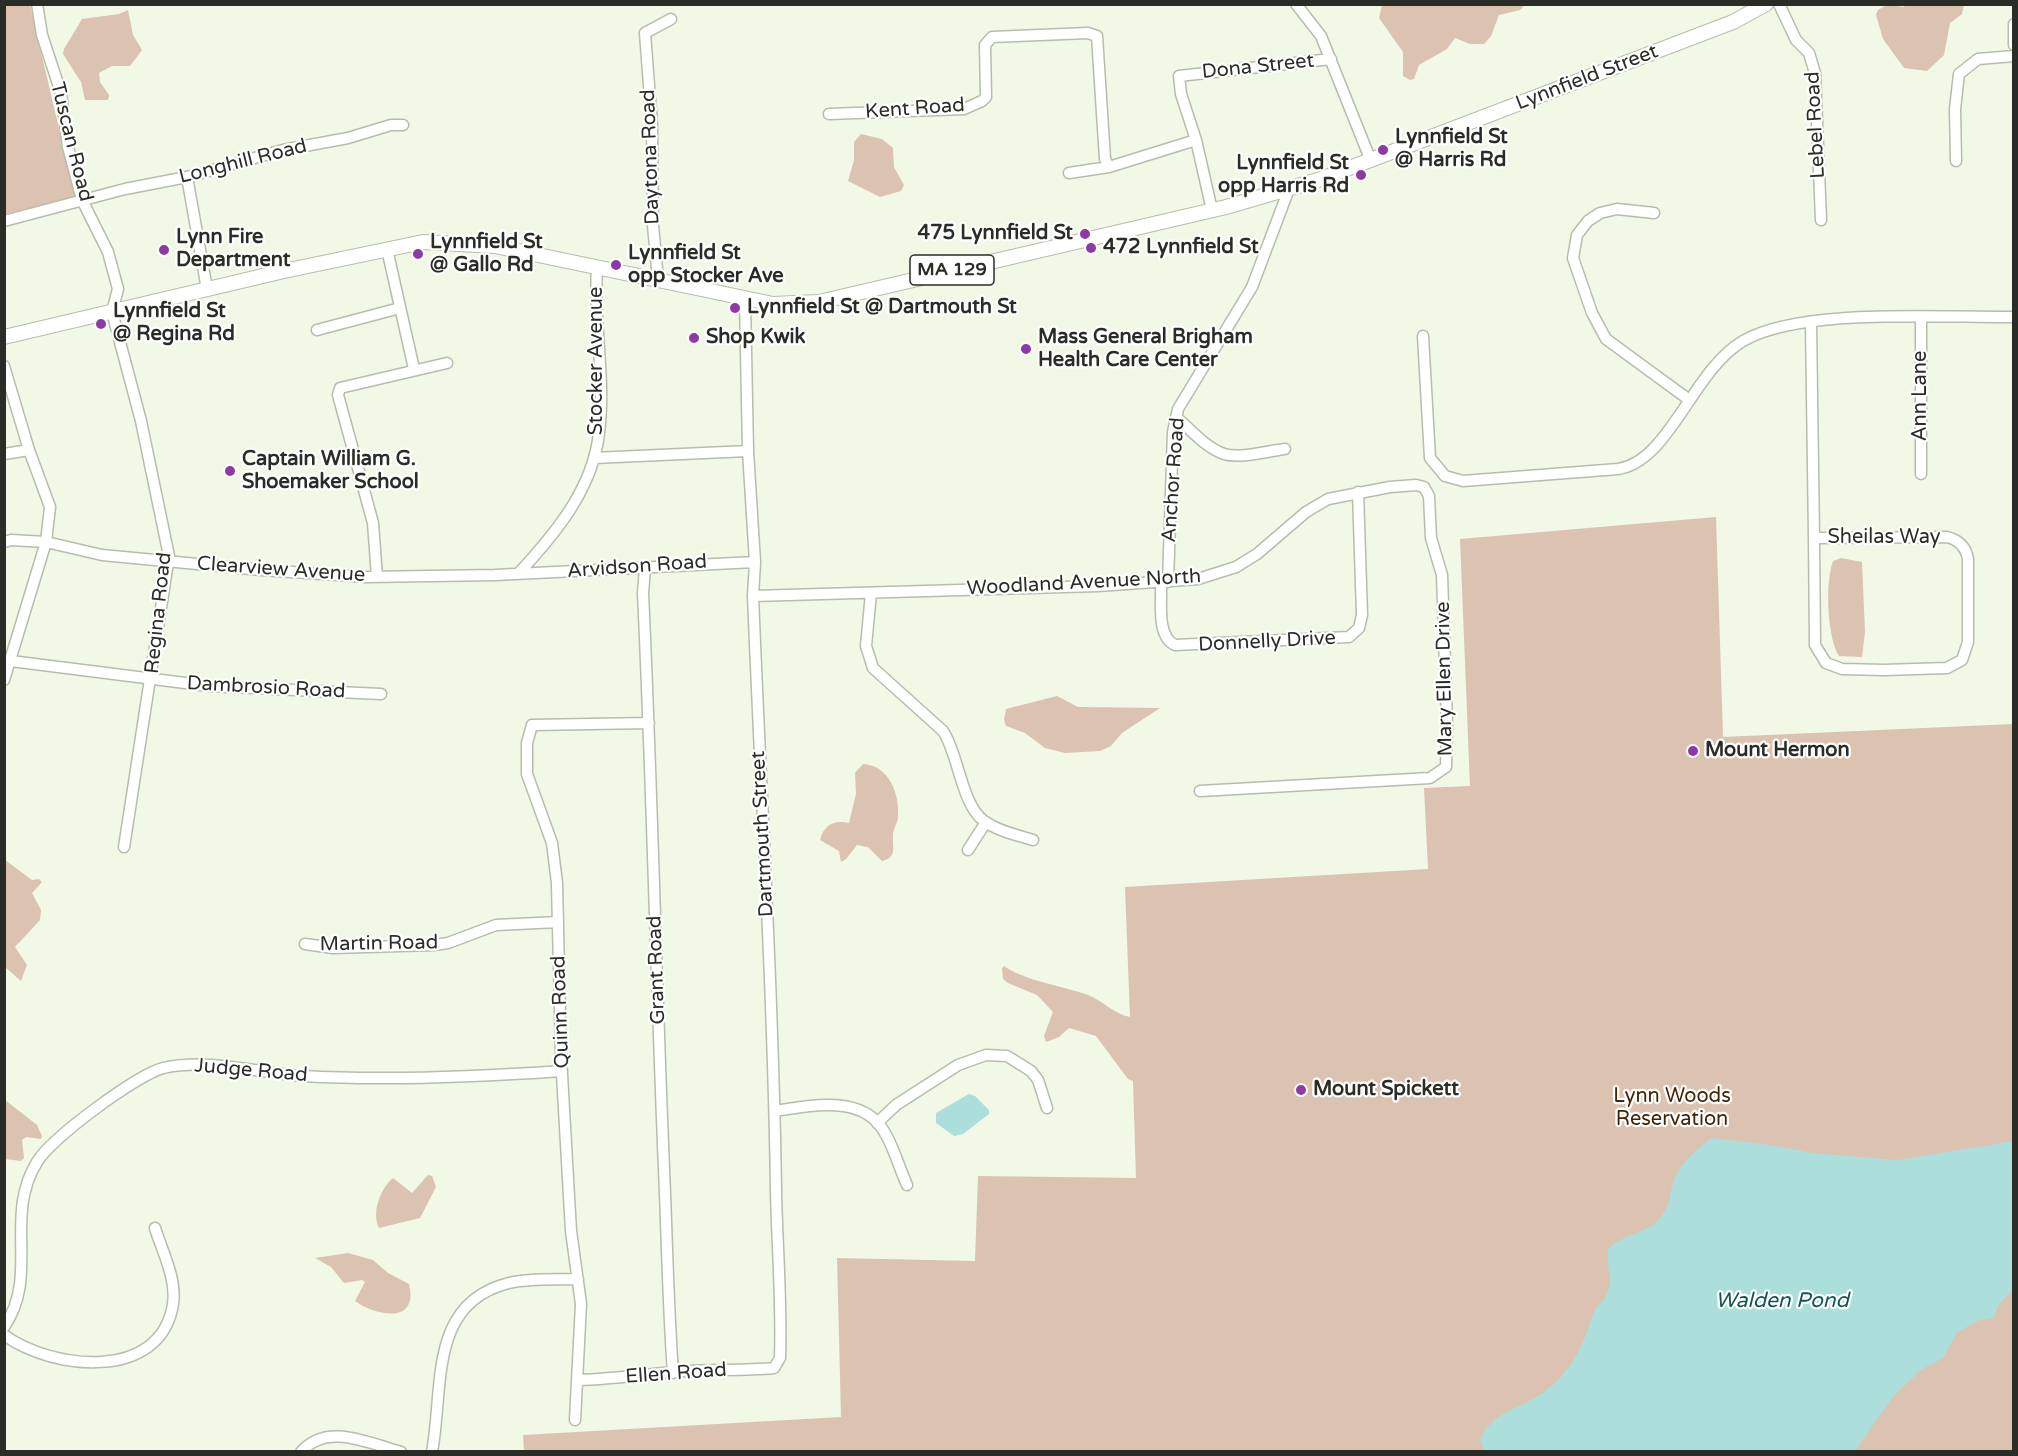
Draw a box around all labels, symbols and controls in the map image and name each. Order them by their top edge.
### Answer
street label: Lynnfield Street [1513,40,1661,116]
street label: Dona Street [1201,49,1315,85]
street label: Lebel Road [1801,71,1831,179]
street label: Tuscan Road [45,80,97,204]
street label: Daytona Road [637,89,665,225]
street label: Kent Road [864,94,966,124]
place label: Lynnfield St @ Harris Rd [1395,126,1508,173]
street label: Longhill Road [177,135,309,189]
marker: Lynnfield St @ Harris Rd [1376,143,1390,157]
place label: Lynnfield St opp Harris Rd [1218,152,1349,199]
marker: Lynnfield St opp Harris Rd [1354,168,1368,182]
place label: 475 Lynnfield St [917,222,1073,246]
place label: Lynn Fire Department [176,226,290,273]
marker: 475 Lynnfield St [1078,227,1092,241]
place label: Lynnfield St @ Gallo Rd [430,231,543,278]
place label: 472 Lynnfield St [1103,236,1259,260]
marker: 472 Lynnfield St [1084,241,1098,255]
place label: Lynnfield St opp Stocker Ave [628,242,784,289]
marker: Lynn Fire Department [157,243,171,257]
marker: Lynnfield St @ Gallo Rd [411,247,425,261]
road number: MA 129 [910,255,994,285]
marker: Lynnfield St opp Stocker Ave [609,258,623,272]
street label: Stocker Avenue [585,287,609,435]
place label: Lynnfield St @ Dartmouth St [747,296,1017,320]
place label: Lynnfield St @ Regina Rd [113,300,235,347]
marker: Lynnfield St @ Dartmouth St [728,301,742,315]
marker: Lynnfield St @ Regina Rd [94,317,108,331]
place label: Shop Kwik [706,326,805,350]
place label: Mass General Brigham Health Care Center [1038,326,1253,373]
marker: Shop Kwik [687,331,701,345]
marker: Mass General Brigham Health Care Center [1019,342,1033,356]
street label: Ann Lane [1909,351,1933,441]
street label: Anchor Road [1158,417,1190,543]
place label: Captain William G. Shoemaker School [242,448,419,495]
marker: Captain William G. Shoemaker School [223,464,237,478]
street label: Sheilas Way [1828,526,1940,550]
street label: Arvidson Road [566,550,708,584]
street label: Regina Road [141,551,177,675]
street label: Clearview Avenue [196,552,366,588]
street label: Woodland Avenue North [966,565,1202,601]
street label: Mary Ellen Drive [1432,601,1458,757]
street label: Donnelly Drive [1198,626,1336,658]
street label: Dambrosio Road [186,672,346,704]
place label: Mount Hermon [1705,739,1850,763]
marker: Mount Hermon [1686,744,1700,758]
street label: Dartmouth Street [747,750,779,918]
street label: Grant Road [643,915,671,1025]
street label: Martin Road [320,931,438,957]
street label: Quinn Road [547,955,575,1069]
street label: Judge Road [193,1054,309,1088]
place label: Mount Spickett [1313,1078,1459,1102]
marker: Mount Spickett [1294,1083,1308,1097]
park label: Lynn Woods Reservation [1613,1085,1731,1132]
water label: Walden Pond [1715,1288,1849,1314]
street label: Ellen Road [624,1358,728,1390]

